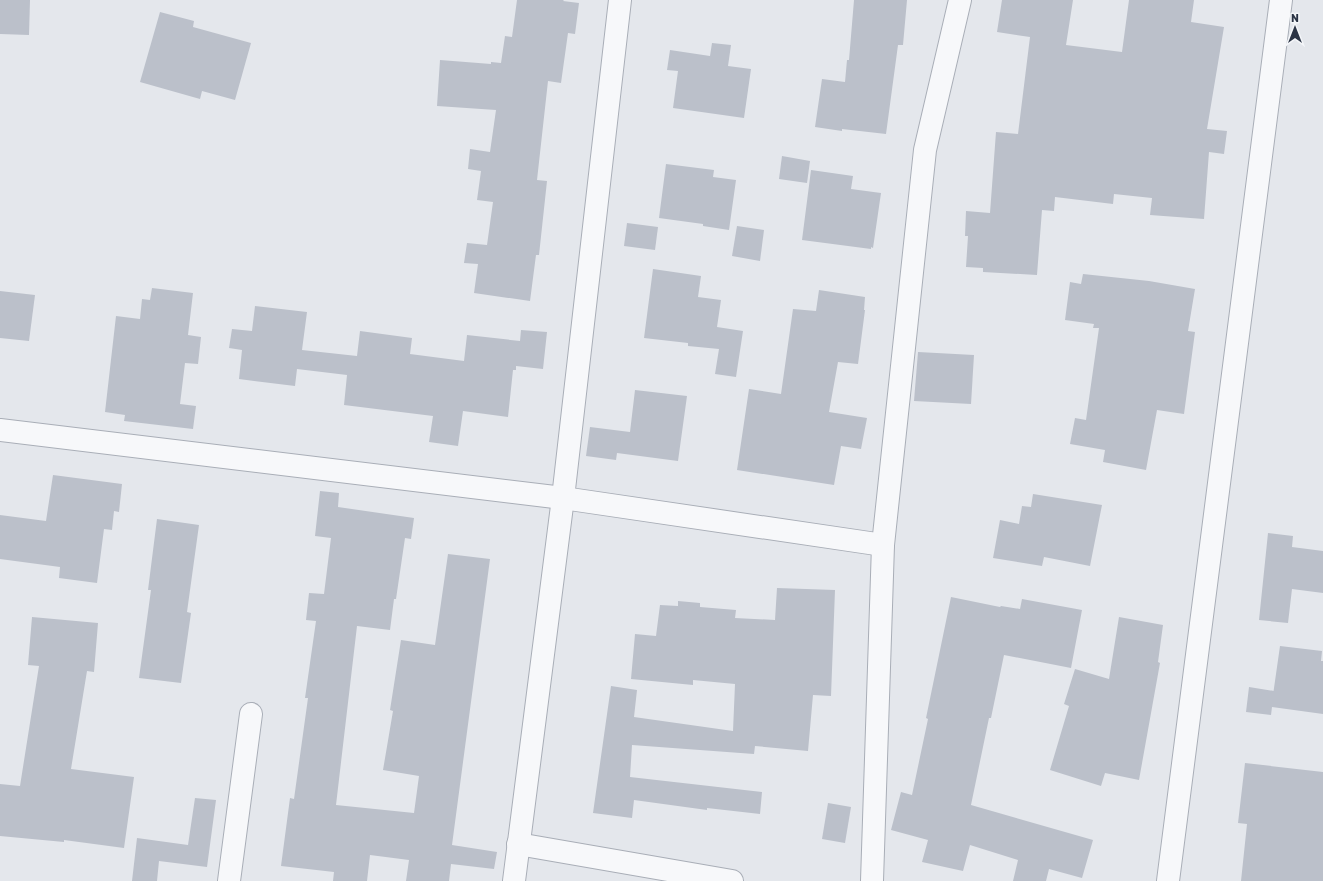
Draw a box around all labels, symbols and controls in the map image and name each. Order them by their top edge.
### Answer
north arrow [1275,8,1315,48]
text: N [1291,12,1299,25]

